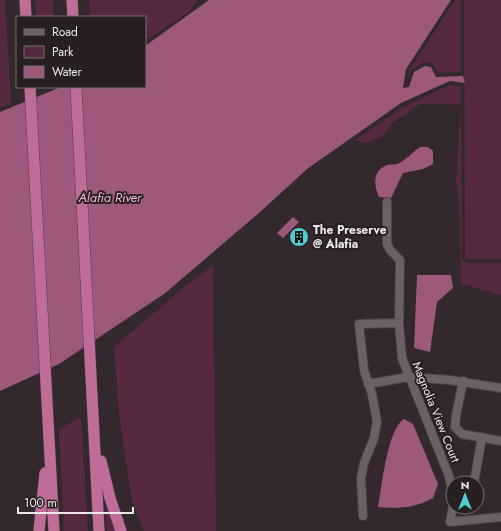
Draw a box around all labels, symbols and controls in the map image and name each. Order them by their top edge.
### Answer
legend [16,16,146,88]
text: Road [52,23,78,41]
text: Park [52,43,74,61]
text: Water [52,63,83,81]
water label: Alafia River [78,188,142,207]
place label: The Preserve @ Alafia [313,221,387,253]
building icon: The Preserve @ Alafia [288,226,310,248]
street label: Magnolia View Court [408,359,464,465]
north arrow [445,475,485,515]
text: N [461,477,469,493]
scale bar [18,489,133,515]
text: 100 m [24,494,57,512]

